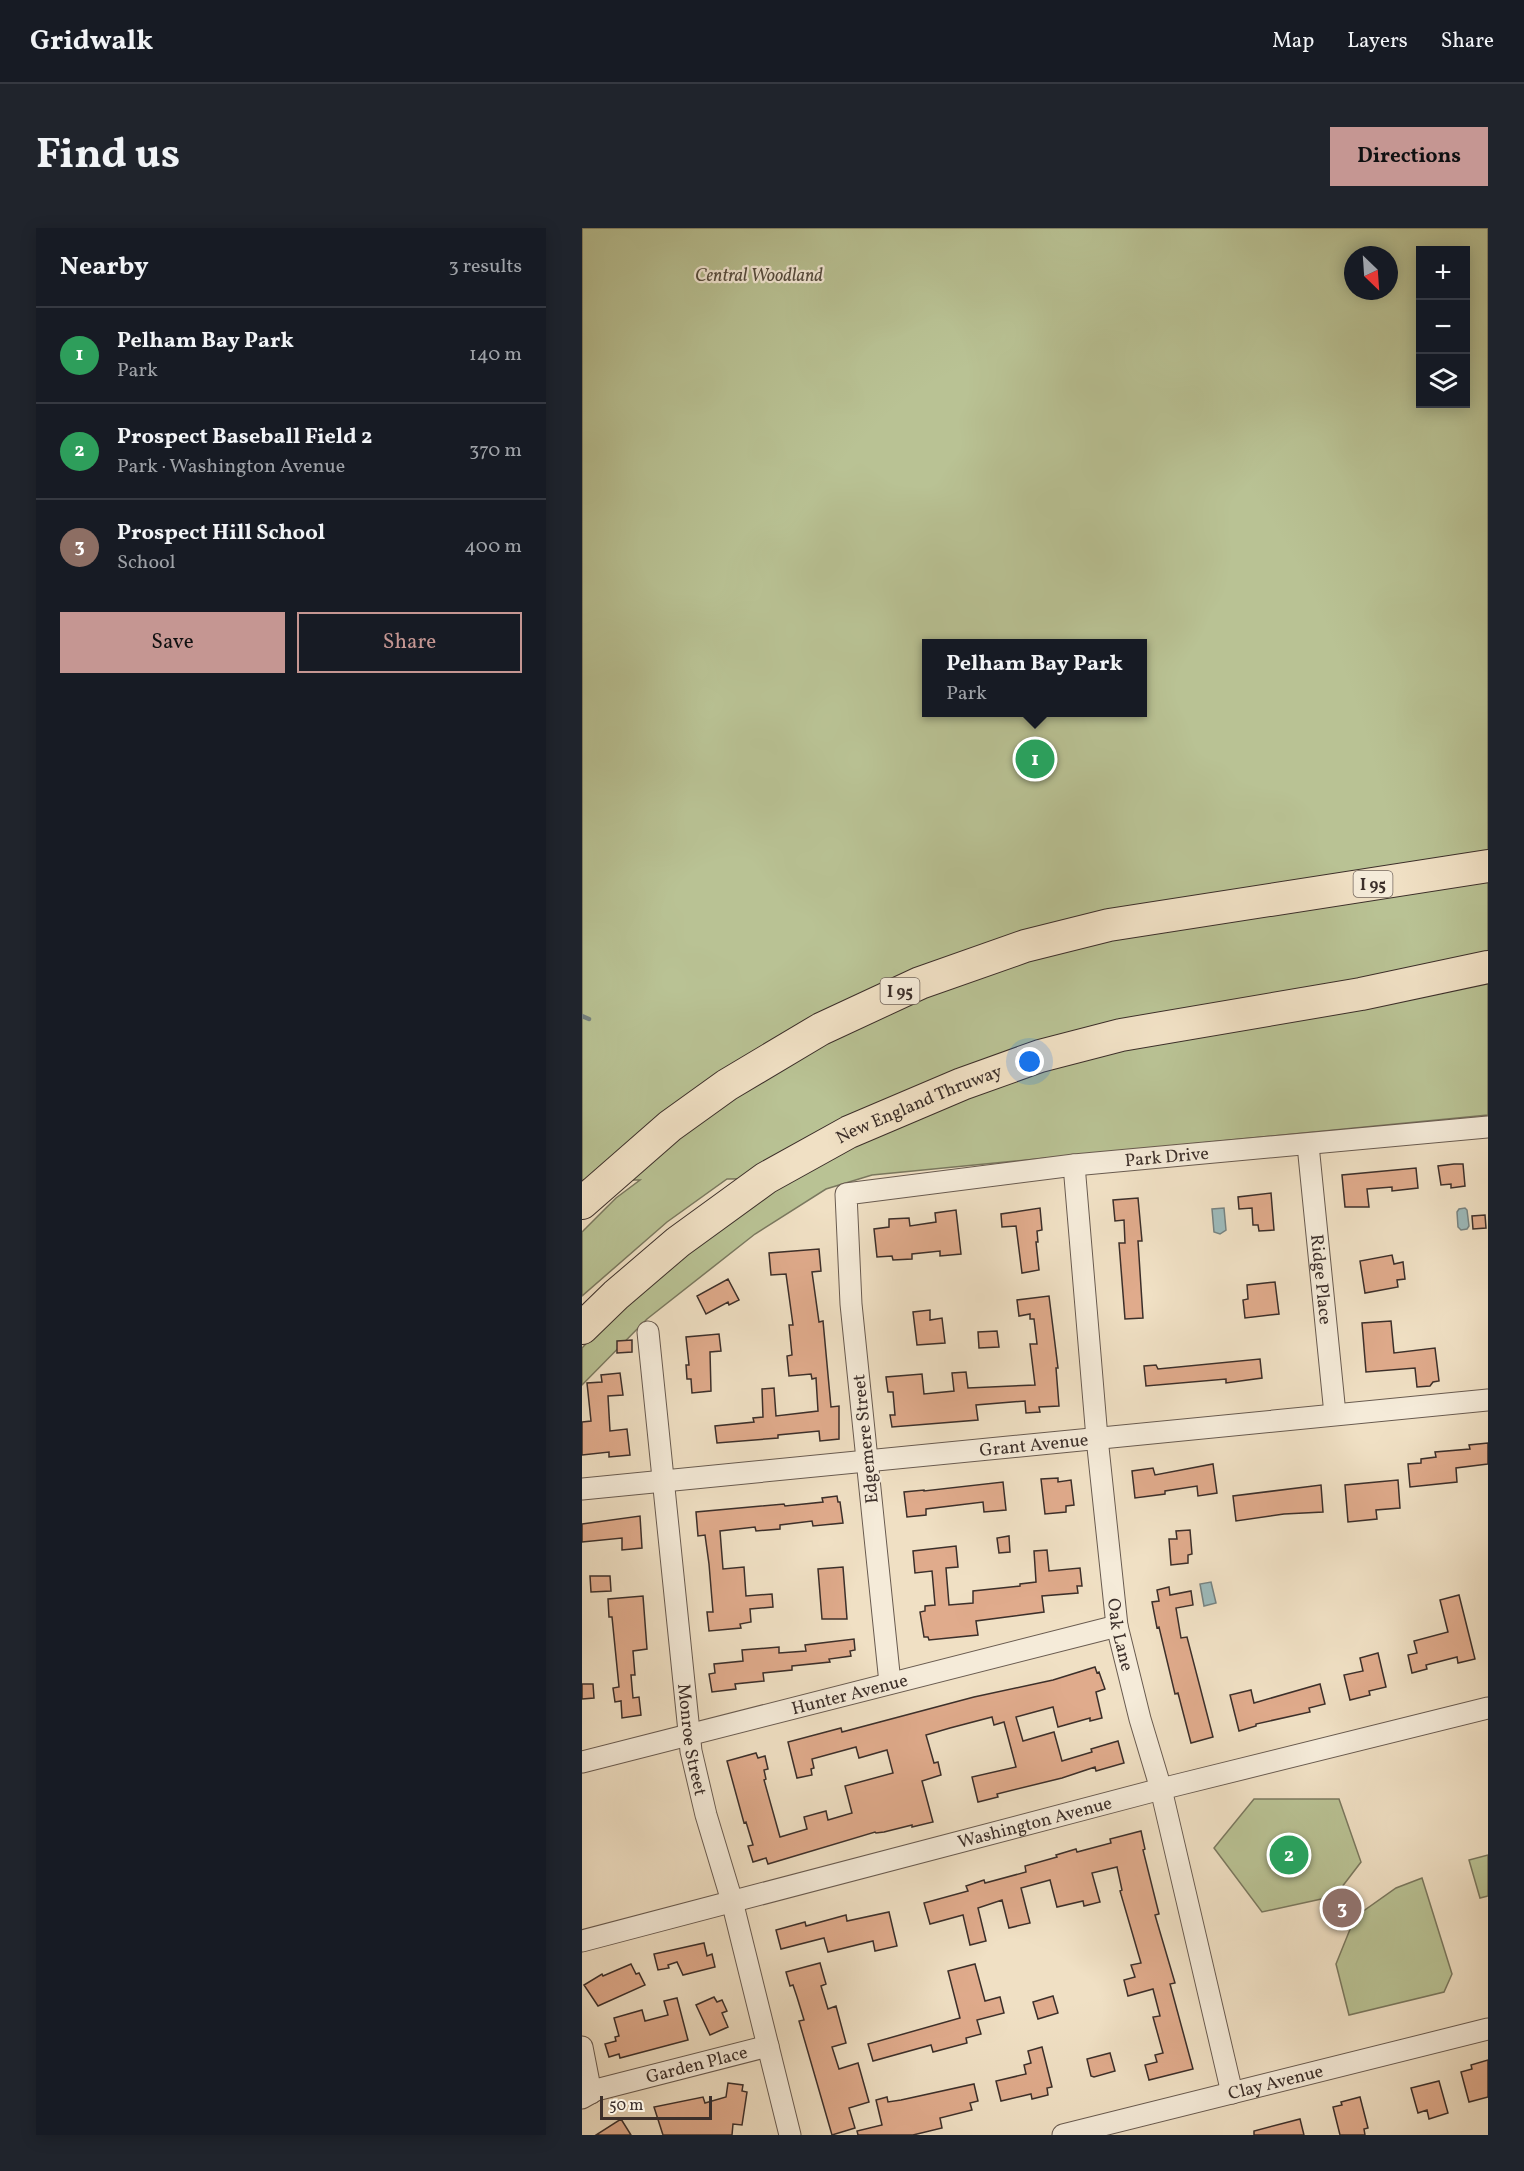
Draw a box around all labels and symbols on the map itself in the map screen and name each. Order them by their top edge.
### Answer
north arrow [1344,246,1398,300]
park label: Central Woodland [695,264,823,289]
pin: 1 [1016,736,1054,782]
road number: I 95 [1354,871,1392,897]
road number: I 95 [880,978,920,1004]
your location [1015,1047,1044,1076]
street label: New England Thruway [832,1060,1006,1151]
street label: Park Drive [1124,1142,1210,1174]
street label: Ridge Place [1303,1233,1337,1326]
street label: Edgemere Street [847,1373,886,1505]
street label: Grant Avenue [978,1428,1090,1464]
street label: Oak Lane [1100,1597,1139,1674]
street label: Hunter Avenue [789,1669,911,1722]
street label: Monroe Street [670,1682,712,1798]
street label: Washington Avenue [955,1791,1115,1856]
pin: 2 [1270,1832,1308,1878]
pin: 3 [1322,1886,1362,1930]
street label: Garden Place [643,2041,751,2091]
street label: Clay Avenue [1226,2060,1326,2107]
scale bar [600,2093,712,2120]

